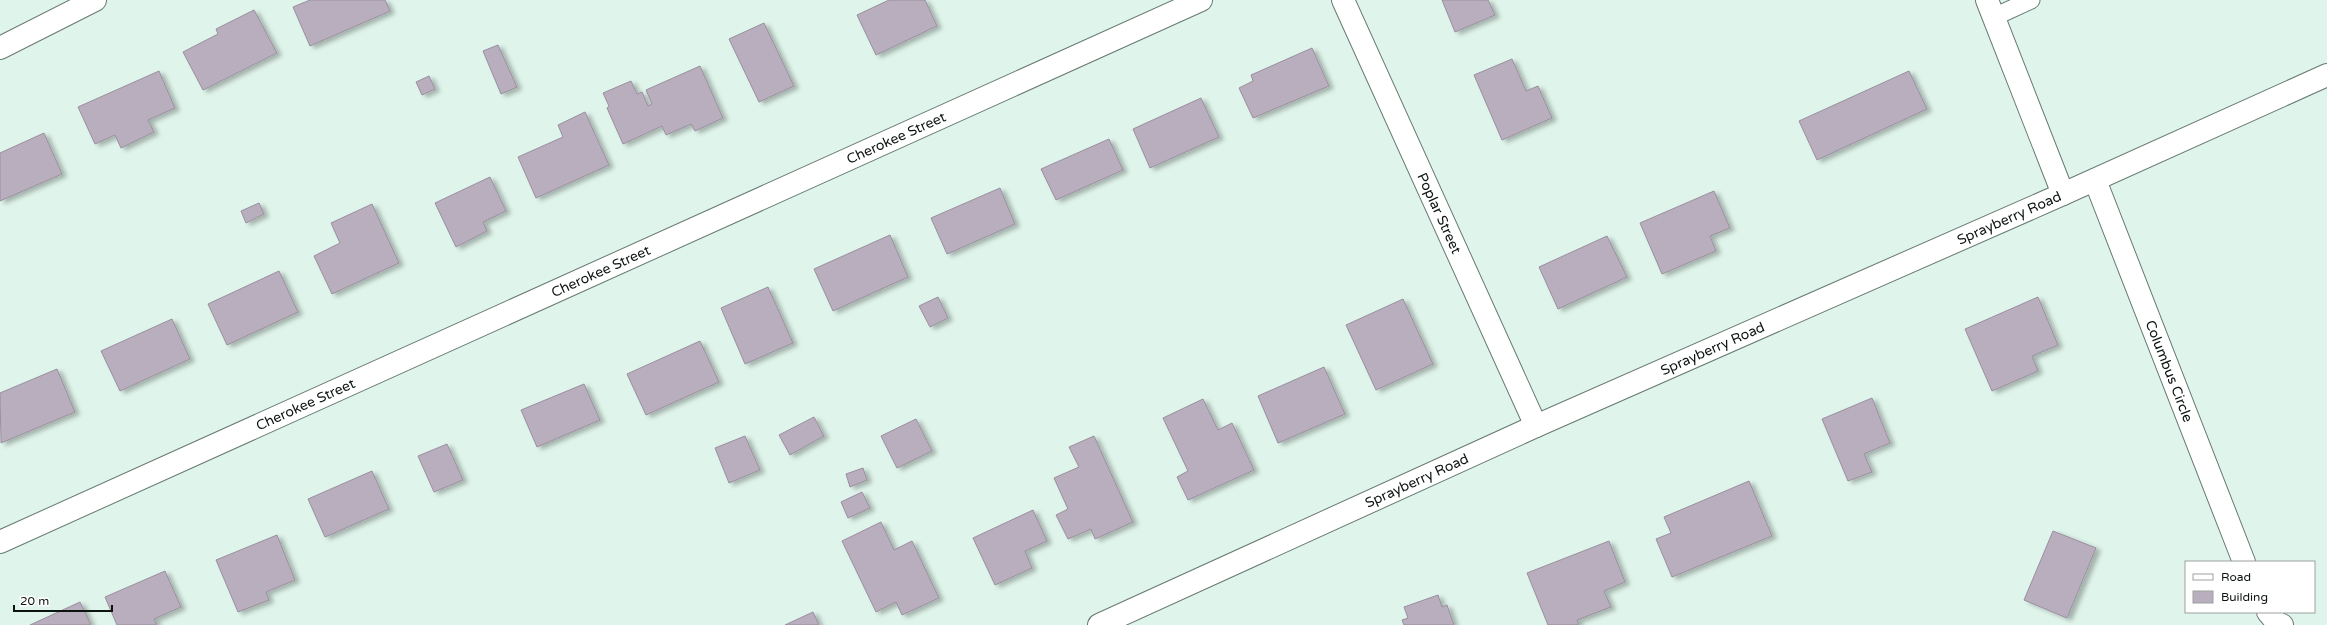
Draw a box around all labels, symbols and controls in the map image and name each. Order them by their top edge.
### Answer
street label: Cherokee Street [844,108,949,168]
street label: Poplar Street [1413,170,1465,257]
street label: Sprayberry Road [1955,188,2064,249]
street label: Cherokee Street [549,241,654,301]
street label: Sprayberry Road [1658,318,1767,379]
street label: Columbus Circle [2141,318,2197,425]
street label: Cherokee Street [253,375,358,434]
street label: Sprayberry Road [1362,450,1471,512]
legend [2185,561,2315,613]
text: Road [2221,570,2251,584]
scale bar [14,587,112,613]
text: Building [2221,590,2268,604]
text: 20 m [20,594,49,608]

